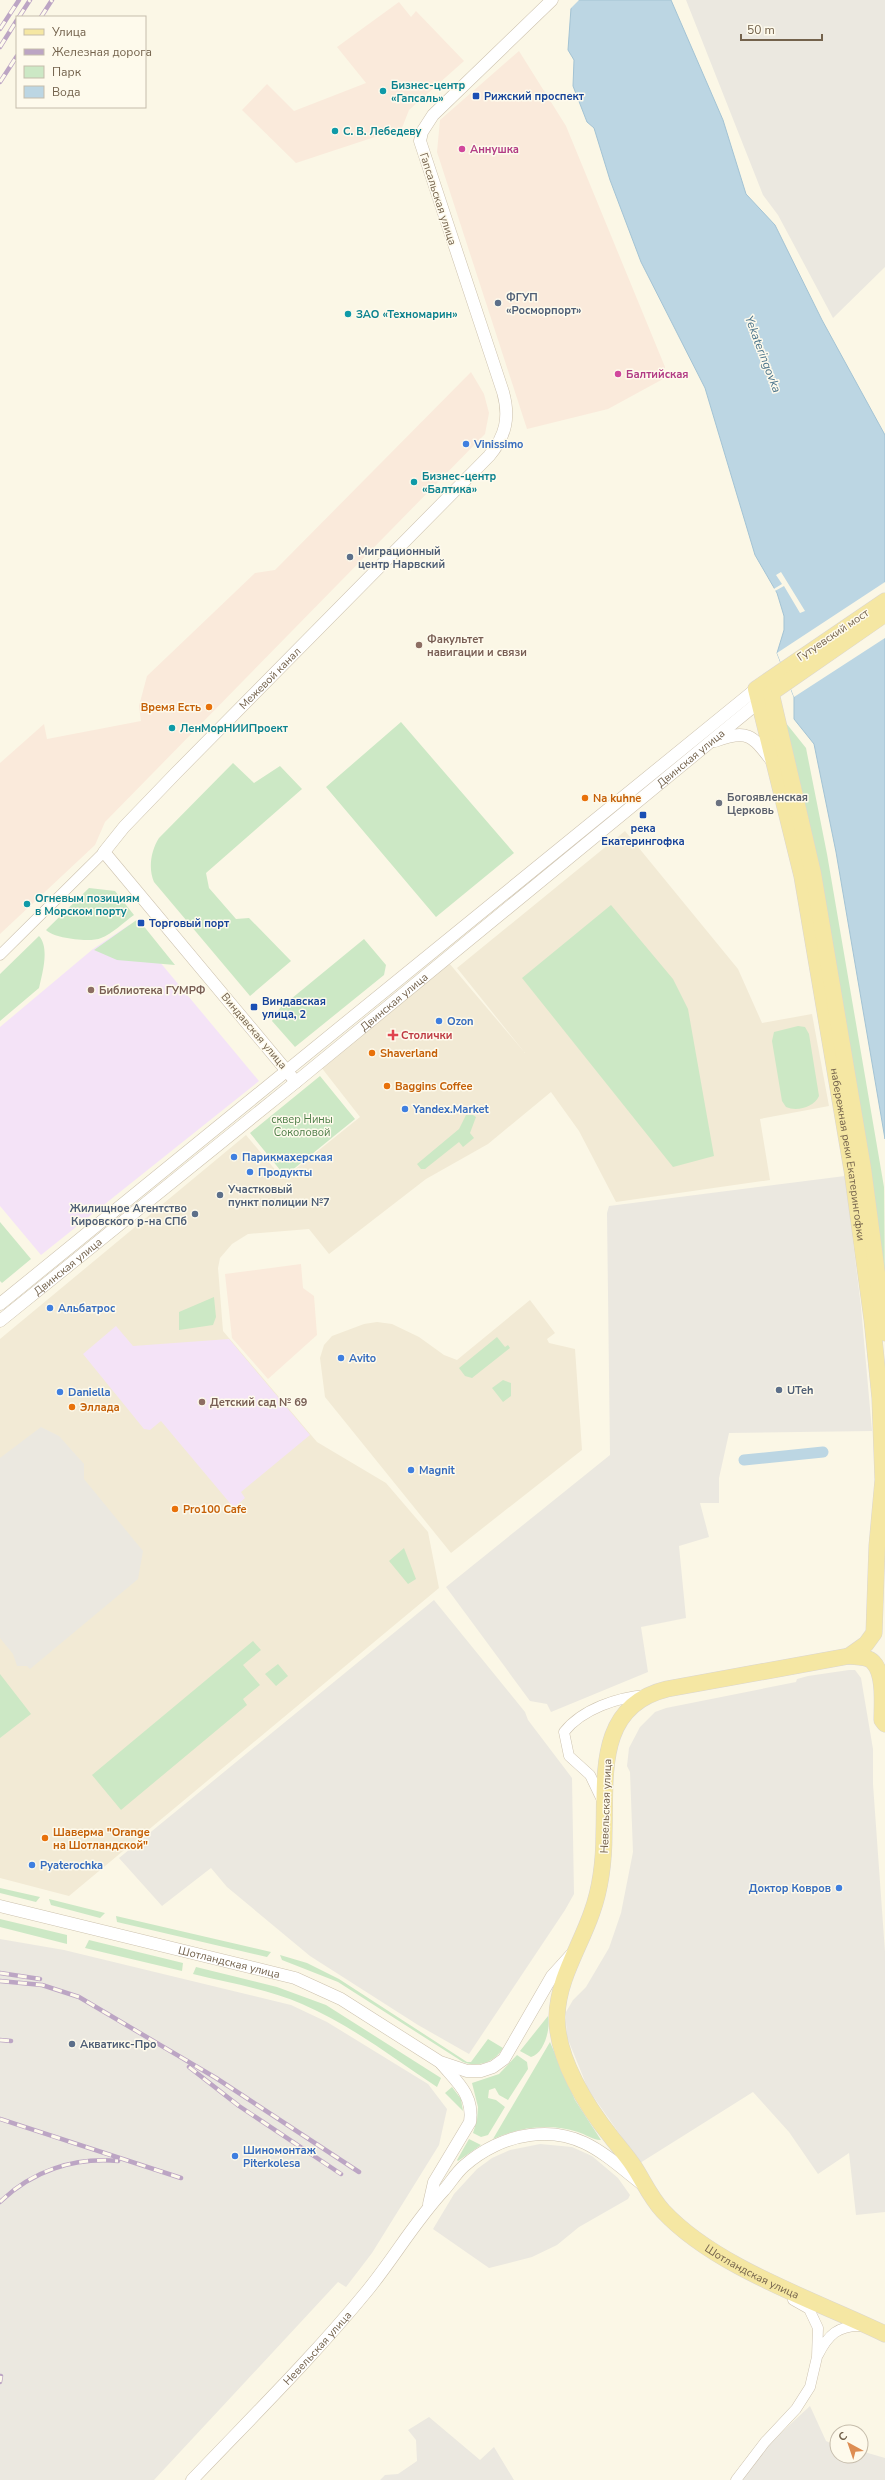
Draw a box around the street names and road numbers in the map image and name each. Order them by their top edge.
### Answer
street label: Гапсальская улица [416,151,460,247]
street label: Гутуевский мост [794,605,872,665]
street label: Межевой канал [236,644,304,713]
street label: Двинская улица [653,726,728,790]
street label: Двинская улица [357,969,431,1034]
street label: Виндавская улица [218,990,290,1072]
street label: набережная реки Екатерингофки [827,1067,869,1242]
street label: Двинская улица [30,1234,105,1299]
street label: Невельская улица [597,1758,615,1854]
street label: Шотландская улица [177,1942,282,1982]
street label: Шотландская улица [702,2241,802,2302]
street label: Невельская улица [280,2308,355,2388]

